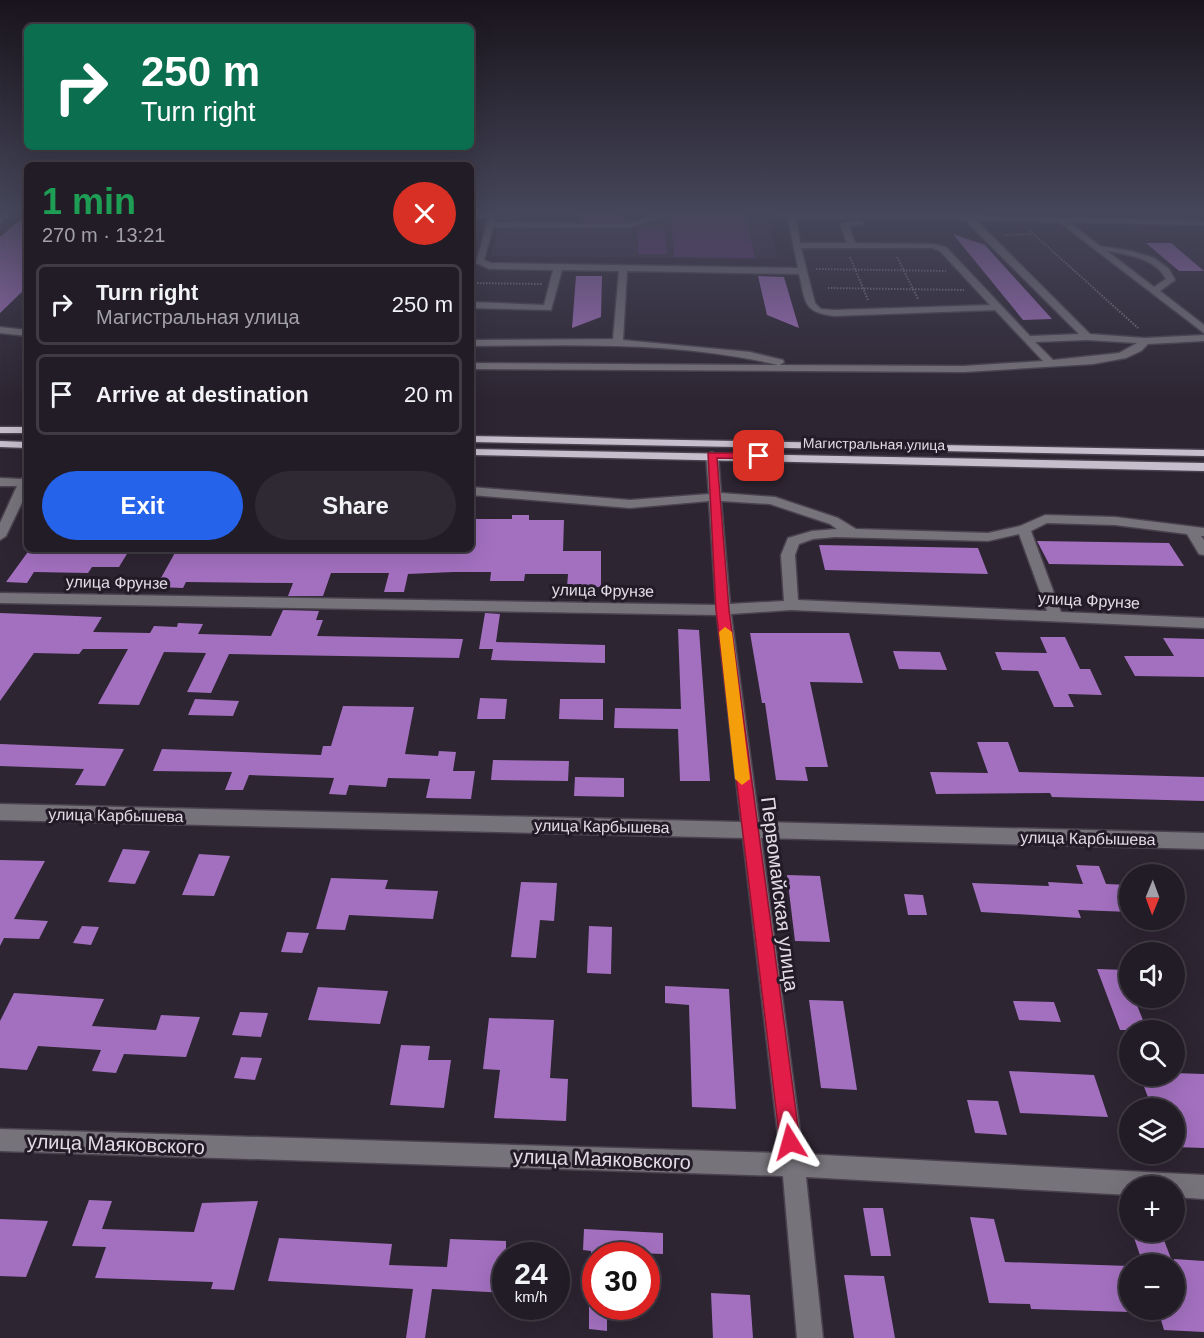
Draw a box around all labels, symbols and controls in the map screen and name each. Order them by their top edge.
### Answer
icon: right [42,48,120,126]
text: 250 m [141,48,260,95]
text: Turn right [141,97,256,127]
text: 1 min [42,181,136,222]
button: close [393,182,456,245]
text: 270 m · 13:21 [42,224,165,246]
text: Turn right [96,280,198,305]
icon: right [45,288,78,321]
text: 250 m [392,292,453,317]
text: Магистральная улица [96,306,300,328]
icon: arrive [45,378,78,411]
text: Arrive at destination [96,382,309,407]
text: 20 m [404,382,453,407]
pin [733,430,784,481]
street label: Магистральная улица [803,435,946,453]
icon: arrive [742,439,775,472]
button: Exit [42,471,243,540]
button: Share [255,471,456,540]
street label: улица Фрунзе [66,573,168,592]
street label: улица Фрунзе [552,581,654,600]
street label: улица Фрунзе [1037,589,1141,612]
street label: Первомайская улица [757,795,803,993]
street label: улица Карбышева [48,806,184,825]
street label: улица Карбышева [534,817,670,836]
street label: улица Карбышева [1020,829,1156,848]
north arrow [1119,864,1185,930]
map controls [1119,864,1185,1320]
button: sound [1119,942,1185,1008]
button: search [1119,1020,1185,1086]
button: layers [1119,1098,1185,1164]
position arrow [758,1110,822,1174]
street label: улица Маяковского [27,1130,205,1158]
street label: улица Маяковского [513,1145,691,1173]
button: + [1119,1176,1185,1242]
speed limit sign: 30 [582,1242,660,1320]
button: − [1119,1254,1185,1320]
text: 24 [514,1257,548,1290]
text: km/h [515,1288,547,1305]

